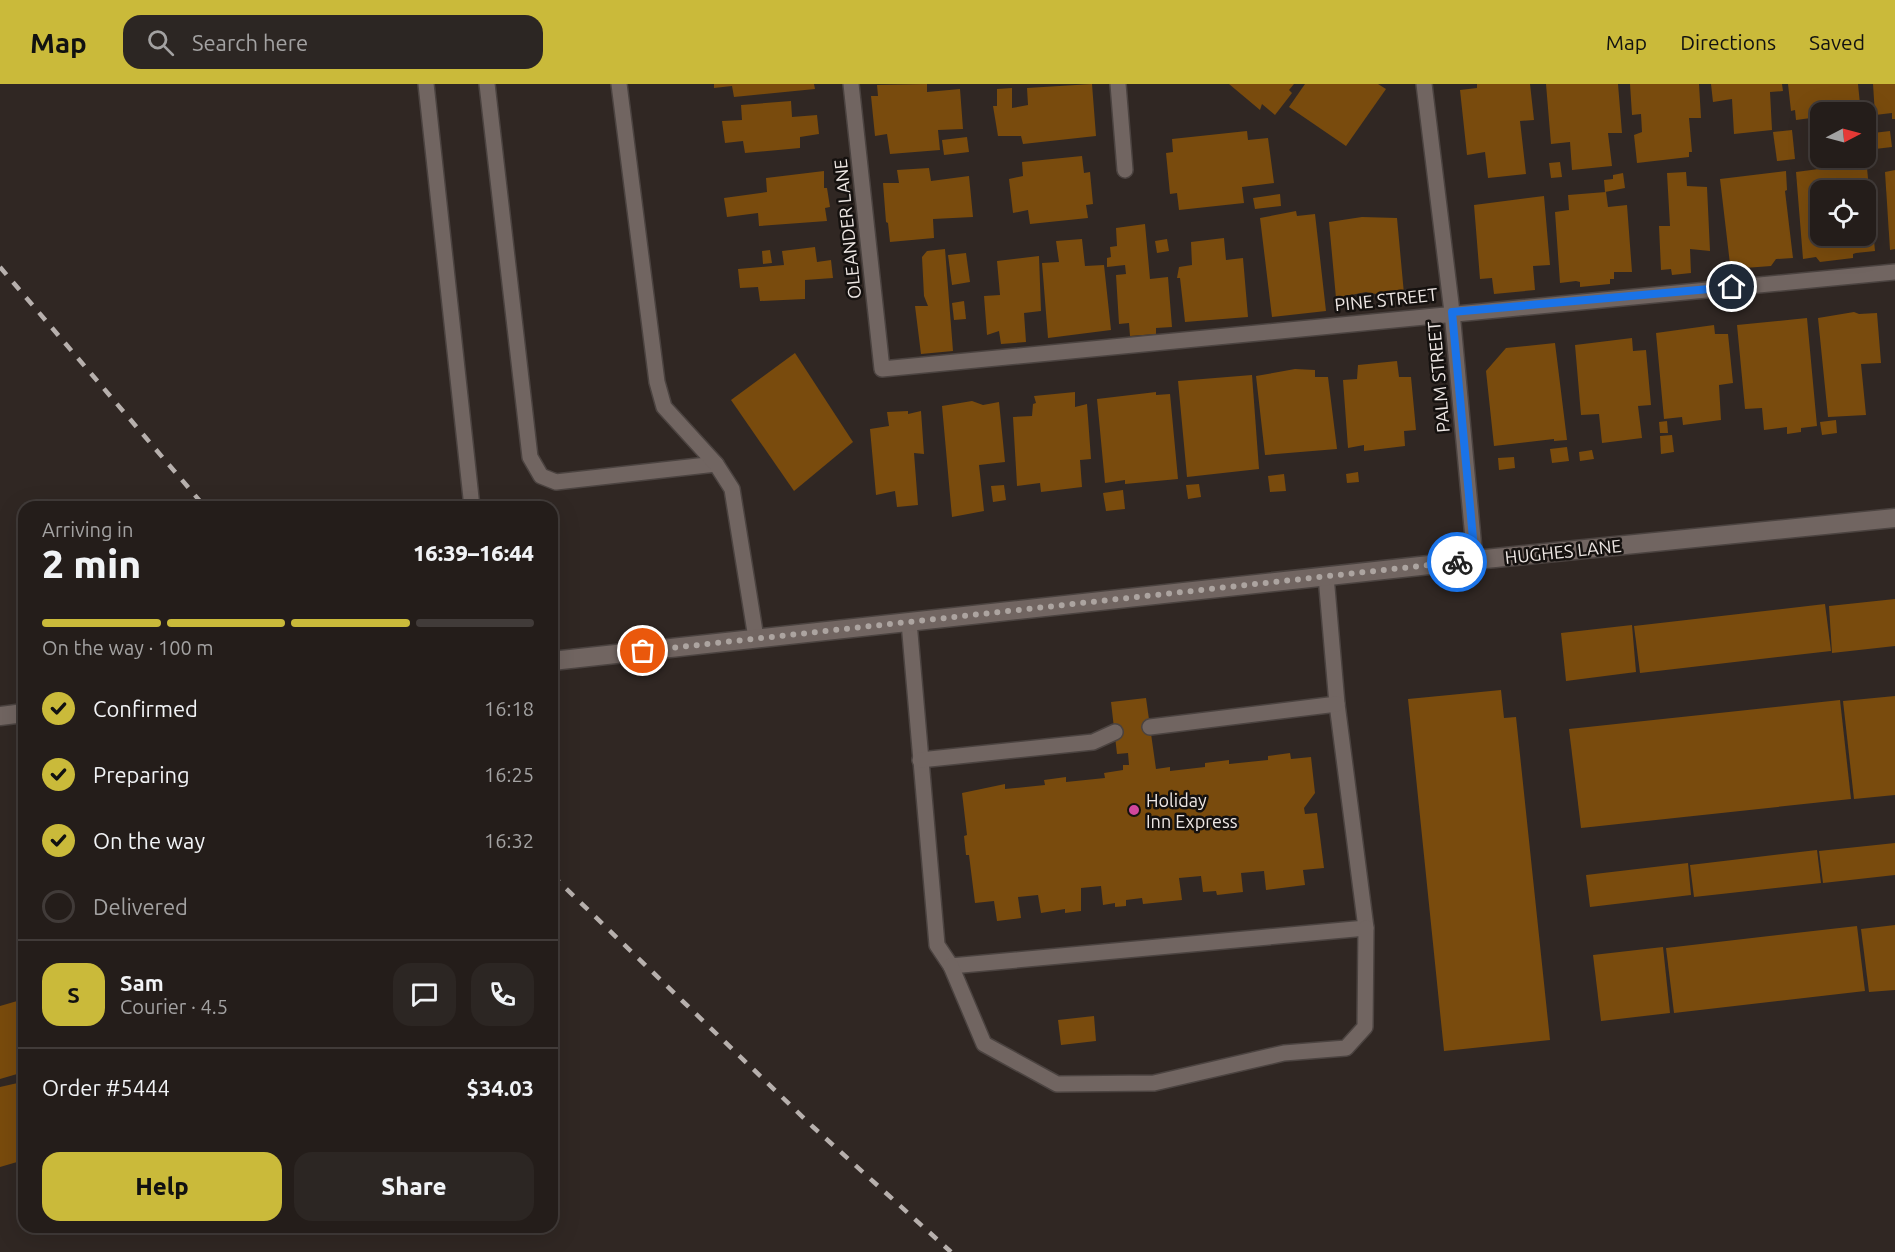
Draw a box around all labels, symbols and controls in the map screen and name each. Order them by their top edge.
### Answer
search box [123,15,543,69]
icon: search [144,26,177,59]
text: Map [30,27,87,58]
text: Search here [192,30,308,55]
text: Map [1606,30,1647,54]
text: Directions [1680,30,1776,54]
text: Saved [1809,30,1865,54]
north arrow [1810,102,1876,168]
map controls [1810,102,1876,246]
street label: OLEANDER LANE [830,158,864,300]
button: locate [1810,180,1876,246]
pin [1706,261,1757,312]
icon: home [1715,270,1748,303]
street label: PINE STREET [1334,284,1438,314]
street label: PALM STREET [1423,321,1453,433]
text: Arriving in [42,518,133,541]
courier [1427,532,1487,592]
street label: HUGHES LANE [1504,535,1622,567]
text: 16:39–16:44 [413,540,534,565]
text: 2 min [42,542,141,585]
icon: bike [1441,546,1474,579]
pin [617,625,668,676]
icon: bag [626,634,659,667]
text: On the way · 100 m [42,636,214,659]
icon: check [42,692,75,725]
text: Confirmed [93,696,198,721]
text: 16:18 [484,697,534,720]
icon: check [42,758,75,791]
text: Preparing [93,762,190,787]
text: 16:25 [484,763,534,786]
place label: Holiday Inn Express [1146,790,1238,831]
marker: Holiday Inn Express [1127,803,1141,817]
icon: check [42,824,75,857]
text: On the way [93,828,205,853]
text: 16:32 [484,829,534,852]
text: Delivered [93,894,188,919]
button: chat [393,963,456,1026]
button: phone [471,963,534,1026]
text: Sam [120,970,164,995]
text: S [67,982,80,1007]
text: Courier · 4.5 [120,995,228,1018]
text: Order #5444 [42,1075,170,1100]
text: $34.03 [467,1075,534,1100]
button: Help [42,1152,282,1221]
button: Share [294,1152,534,1221]

